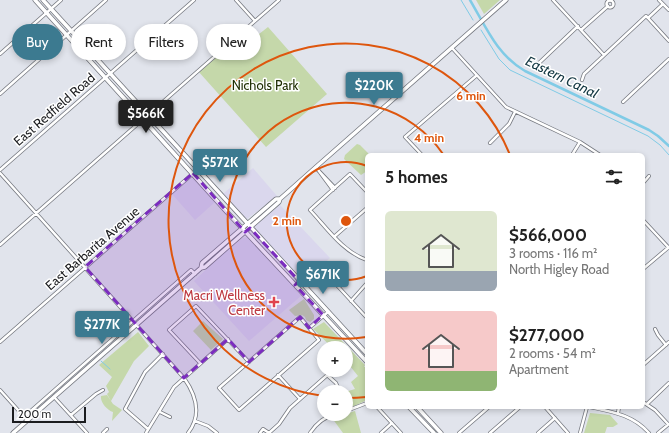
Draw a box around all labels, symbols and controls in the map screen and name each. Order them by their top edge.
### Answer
chip: Buy [12,24,63,60]
chip: Rent [71,24,126,60]
chip: Filters [134,24,198,60]
chip: New [206,24,261,60]
water label: Eastern Canal [523,52,602,103]
street label: East Redfield Road [10,69,98,149]
pin: $220K [346,72,402,106]
park label: Nichols Park [232,77,299,93]
text: $220K [355,77,393,93]
text: 6 min [456,88,486,103]
pin: $566K [118,100,174,134]
text: $566K [127,105,165,121]
text: 4 min [414,130,444,145]
pin: $572K [192,149,248,183]
text: $572K [202,154,238,170]
icon: filters [603,166,625,188]
text: 5 homes [385,167,448,187]
street label: East Barbarita Avenue [42,203,143,293]
text: 2 min [273,213,301,228]
centre of rings [339,214,353,228]
text: $566,000 [509,225,587,245]
icon: home [417,227,465,275]
text: 3 rooms · 116 m² [509,245,597,261]
pin: $671K [295,261,351,295]
text: North Higley Road [509,261,609,277]
text: $671K [306,266,340,282]
place label: Macri Wellness Center [183,287,266,318]
marker: Macri Wellness Center [268,296,280,308]
pin: $277K [74,311,130,345]
text: $277K [84,316,120,332]
text: $277,000 [509,325,584,345]
icon: home [417,327,465,375]
map controls [317,341,353,421]
button: + [317,341,353,377]
text: 2 rooms · 54 m² [509,345,596,361]
text: Apartment [509,361,569,377]
button: − [317,385,353,421]
scale bar [12,405,86,424]
text: 200 m [18,407,51,421]

